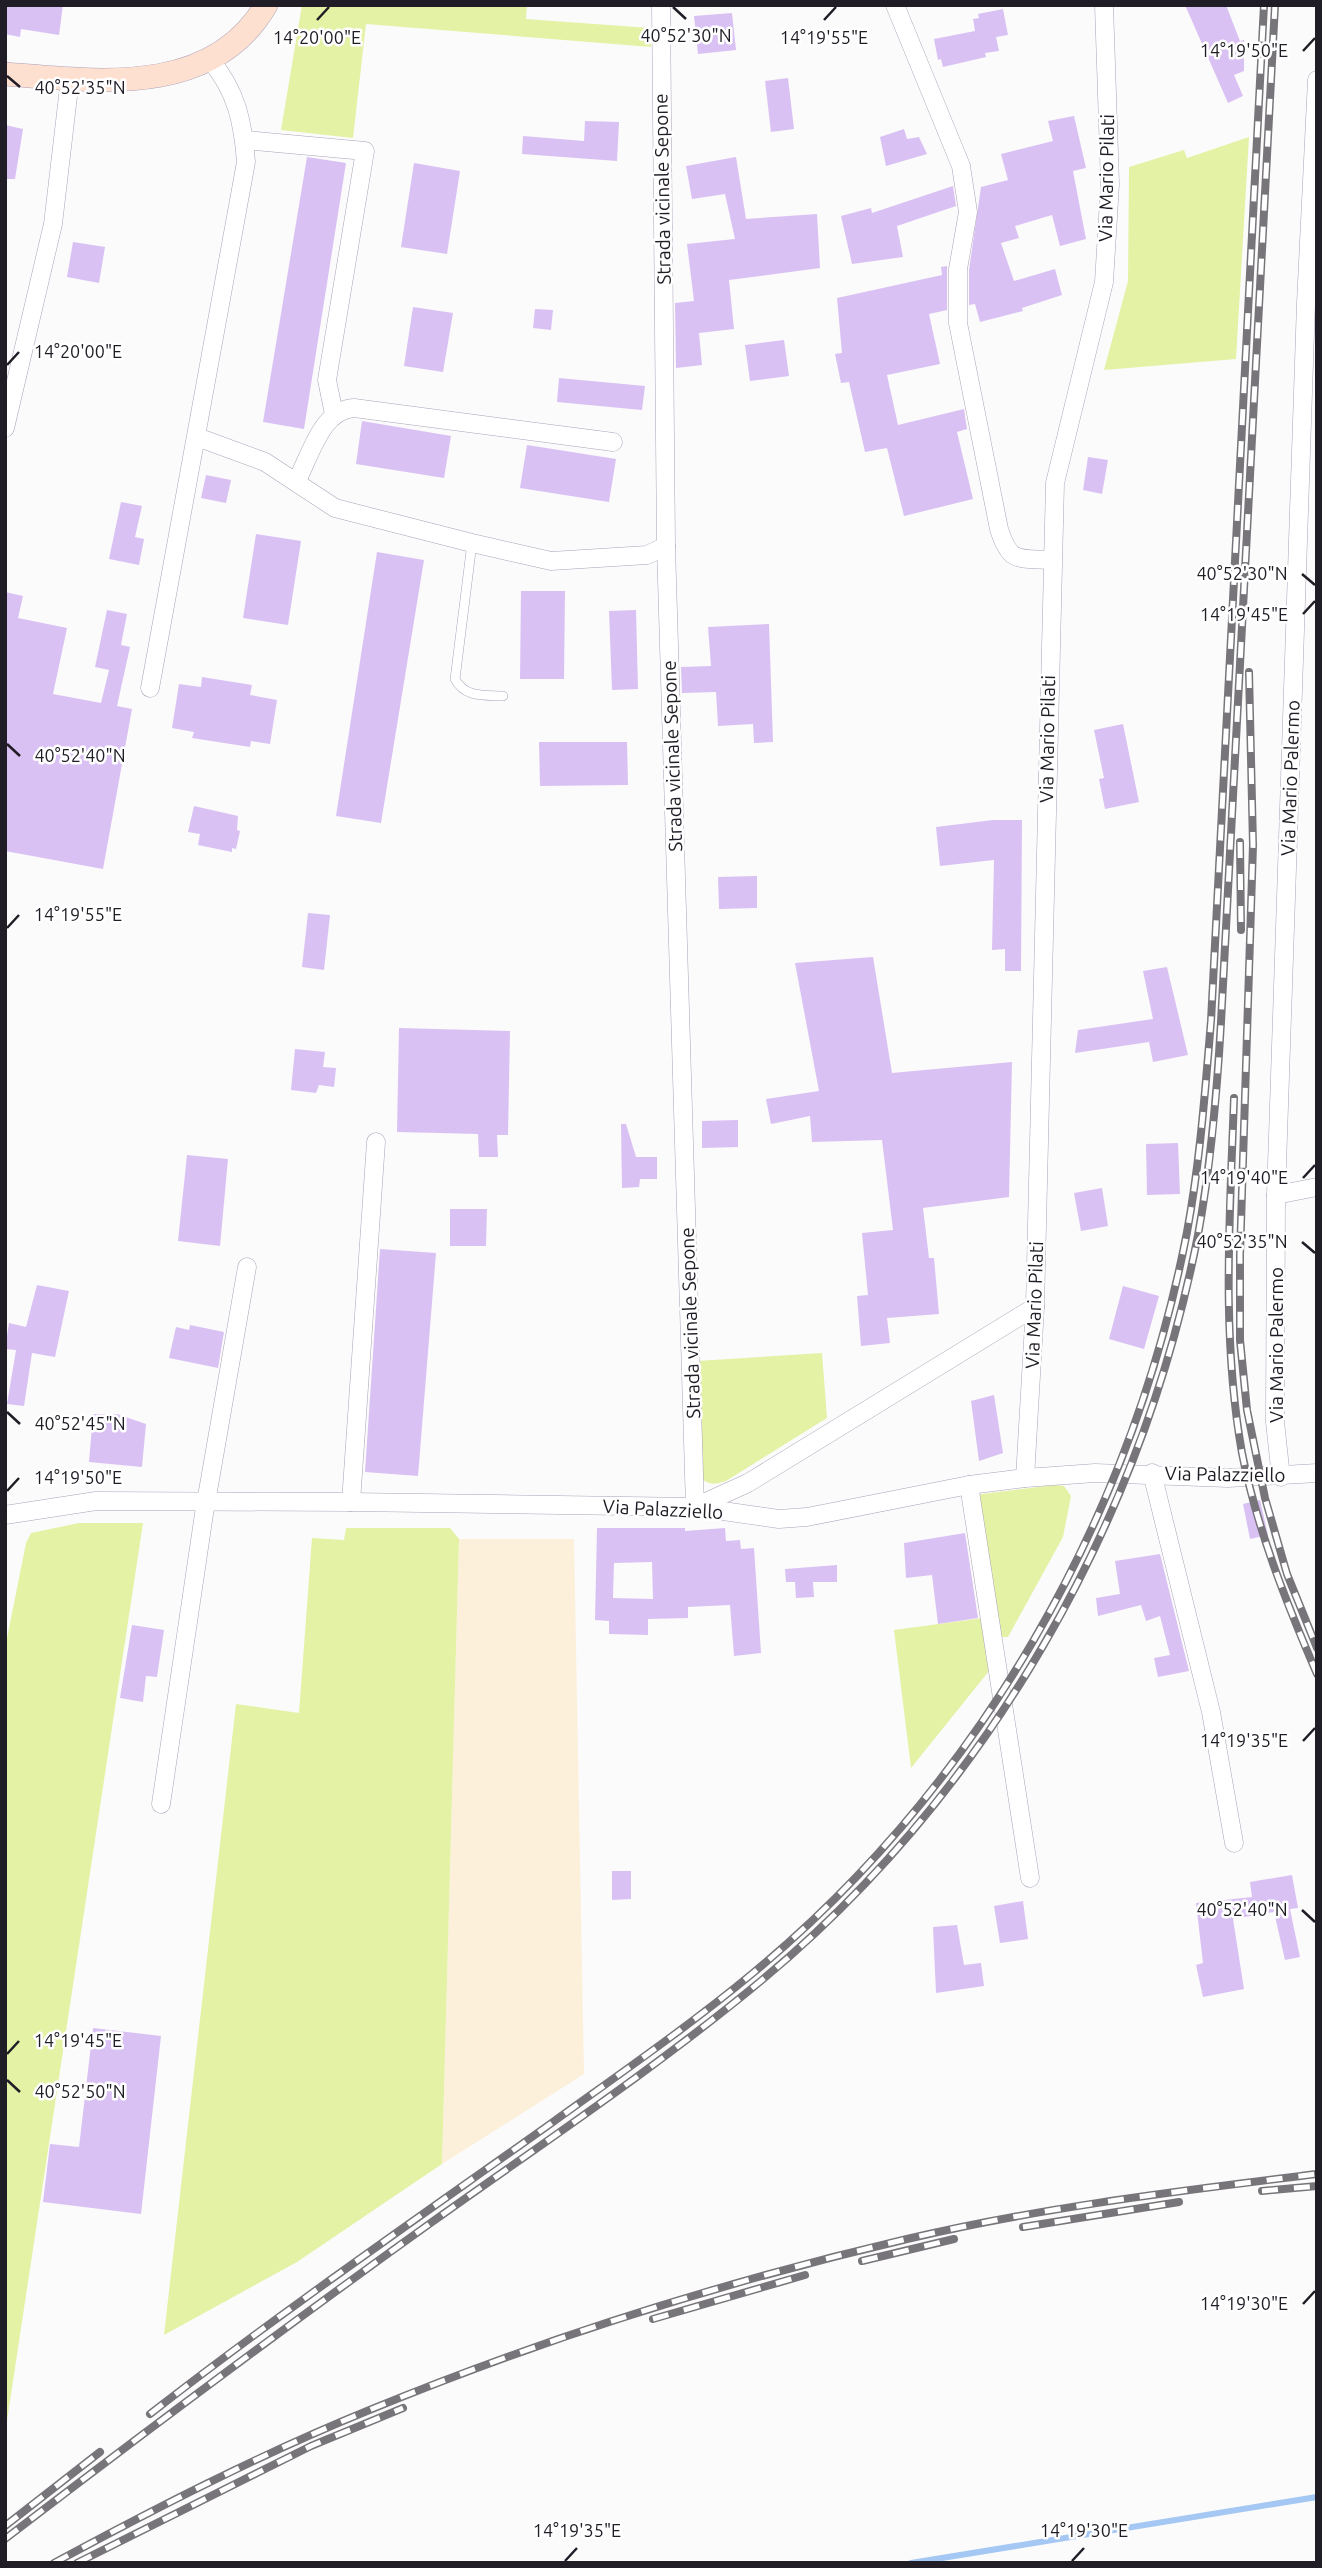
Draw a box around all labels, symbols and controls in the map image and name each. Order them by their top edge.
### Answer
text: 40°52'30"N [640,25,732,45]
text: 14°20'00"E [273,27,361,47]
text: 14°19'55"E [780,27,868,47]
text: 14°19'50"E [1200,40,1288,60]
text: 40°52'35"N [34,77,126,97]
street label: Strada vicinale Sepone [649,93,675,285]
street label: Via Mario Pilati [1094,114,1118,242]
text: 14°20'00"E [34,341,122,361]
text: 40°52'30"N [1196,563,1288,583]
text: 14°19'45"E [1200,604,1288,624]
street label: Strada vicinale Sepone [658,660,686,852]
street label: Via Mario Pilati [1035,675,1059,803]
street label: Via Mario Palermo [1276,700,1304,856]
text: 40°52'40"N [34,745,126,765]
text: 14°19'55"E [34,904,122,924]
text: 14°19'40"E [1200,1167,1288,1187]
street label: Strada vicinale Sepone [676,1227,704,1419]
text: 40°52'35"N [1196,1231,1288,1251]
street label: Via Mario Pilati [1021,1241,1047,1369]
street label: Via Mario Palermo [1265,1267,1287,1423]
text: 40°52'45"N [34,1413,126,1433]
street label: Via Palazziello [1164,1462,1286,1486]
text: 14°19'50"E [34,1467,122,1487]
street label: Via Palazziello [602,1495,724,1523]
text: 14°19'35"E [1200,1730,1288,1750]
text: 40°52'40"N [1196,1899,1288,1919]
text: 14°19'45"E [34,2030,122,2050]
text: 40°52'50"N [34,2081,126,2101]
text: 14°19'30"E [1200,2293,1288,2313]
text: 14°19'35"E [533,2520,621,2540]
text: 14°19'30"E [1040,2520,1128,2540]

